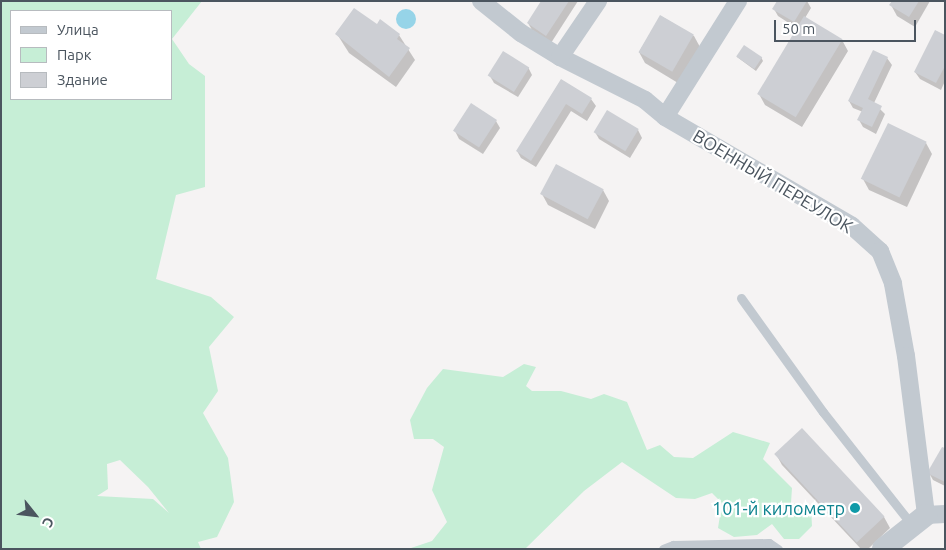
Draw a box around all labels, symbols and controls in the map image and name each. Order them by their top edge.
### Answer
legend [10,10,172,100]
scale bar [776,10,918,42]
text: 50 m [782,20,815,37]
text: Улица [57,21,99,38]
text: Парк [57,46,92,63]
text: Здание [57,71,108,88]
street label: ВОЕННЫЙ ПЕРЕУЛОК [689,125,857,237]
north arrow [10,490,60,540]
place label: 101-й километр [712,497,845,519]
marker: 101-й километр [849,502,861,514]
text: С [39,514,57,530]

